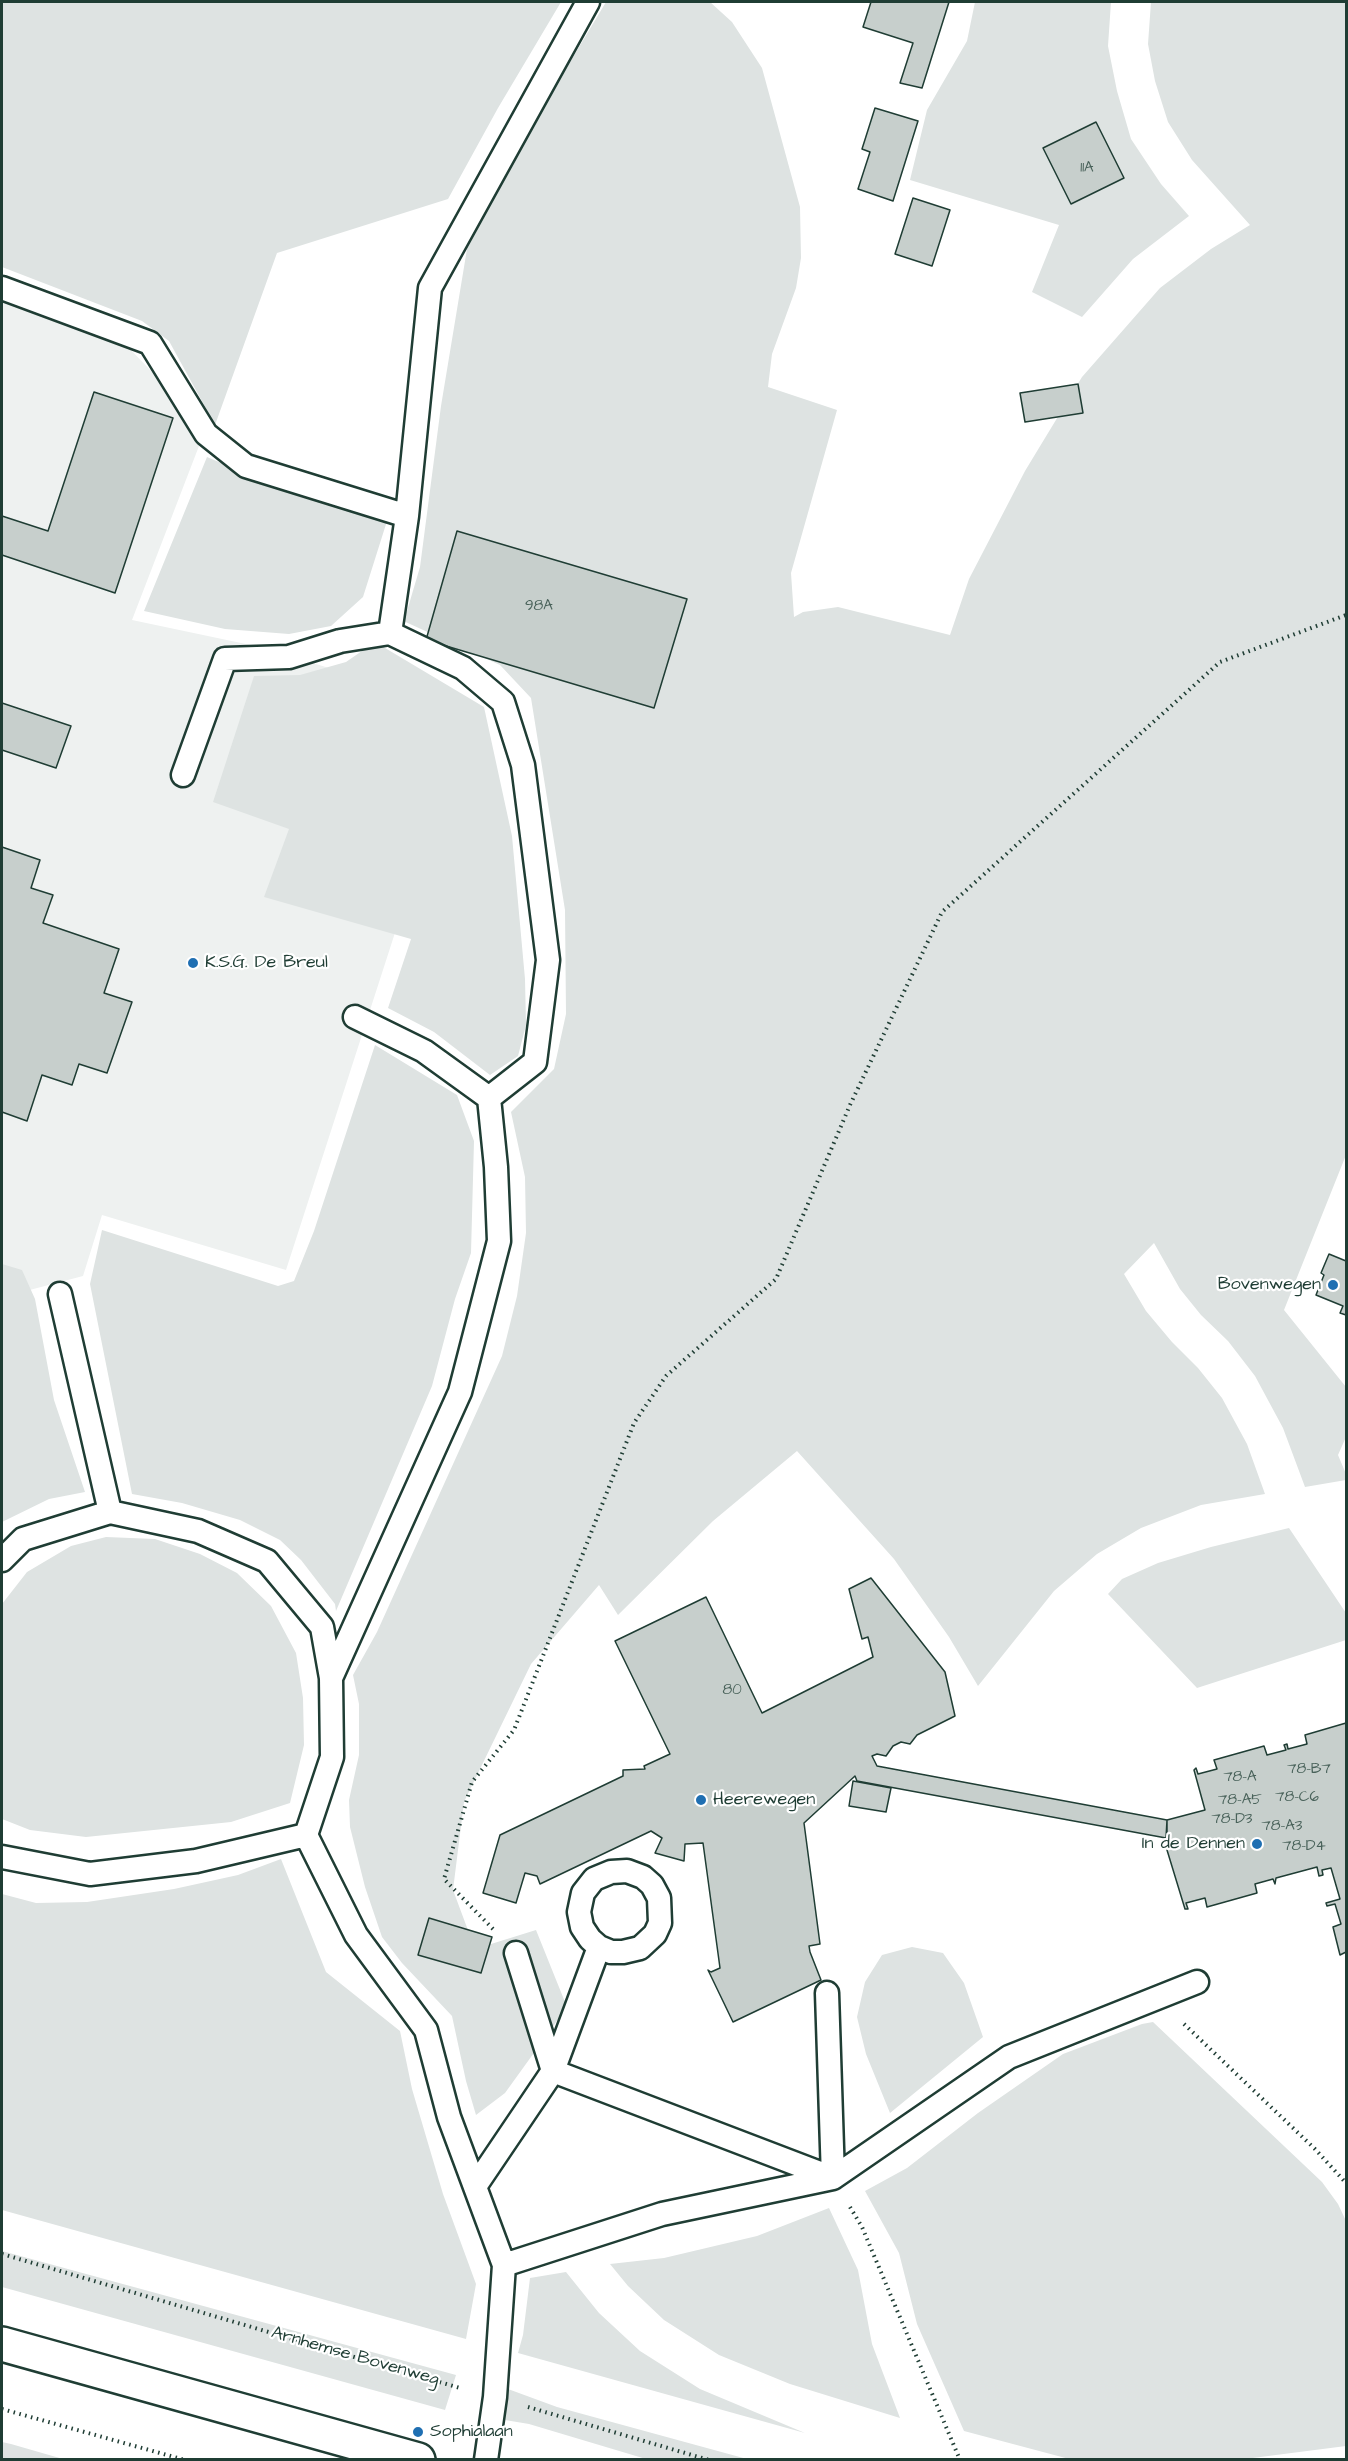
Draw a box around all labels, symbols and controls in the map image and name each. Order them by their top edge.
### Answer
house number: 11A [1080,160,1094,178]
house number: 98A [525,598,553,616]
place label: K.S.G. De Breul [205,952,328,974]
marker: K.S.G. De Breul [186,956,200,970]
place label: Bovenwegen [1218,1274,1321,1296]
marker: Bovenwegen [1326,1278,1340,1292]
house number: 80 [722,1682,742,1700]
house number: 78-B7 [1287,1761,1331,1779]
house number: 78-A [1223,1769,1257,1787]
place label: Heerewegen [713,1789,815,1811]
house number: 78-C6 [1275,1789,1319,1807]
house number: 78-A5 [1218,1792,1262,1810]
marker: Heerewegen [694,1793,708,1807]
house number: 78-D3 [1212,1811,1252,1829]
house number: 78-A3 [1262,1818,1302,1836]
place label: In de Dennen [1142,1833,1245,1855]
marker: In de Dennen [1250,1837,1264,1851]
house number: 78-D4 [1282,1838,1326,1856]
street label: Arnhemse Bovenweg [269,2323,441,2391]
place label: Sophialaan [430,2421,513,2443]
marker: Sophialaan [411,2425,425,2439]

